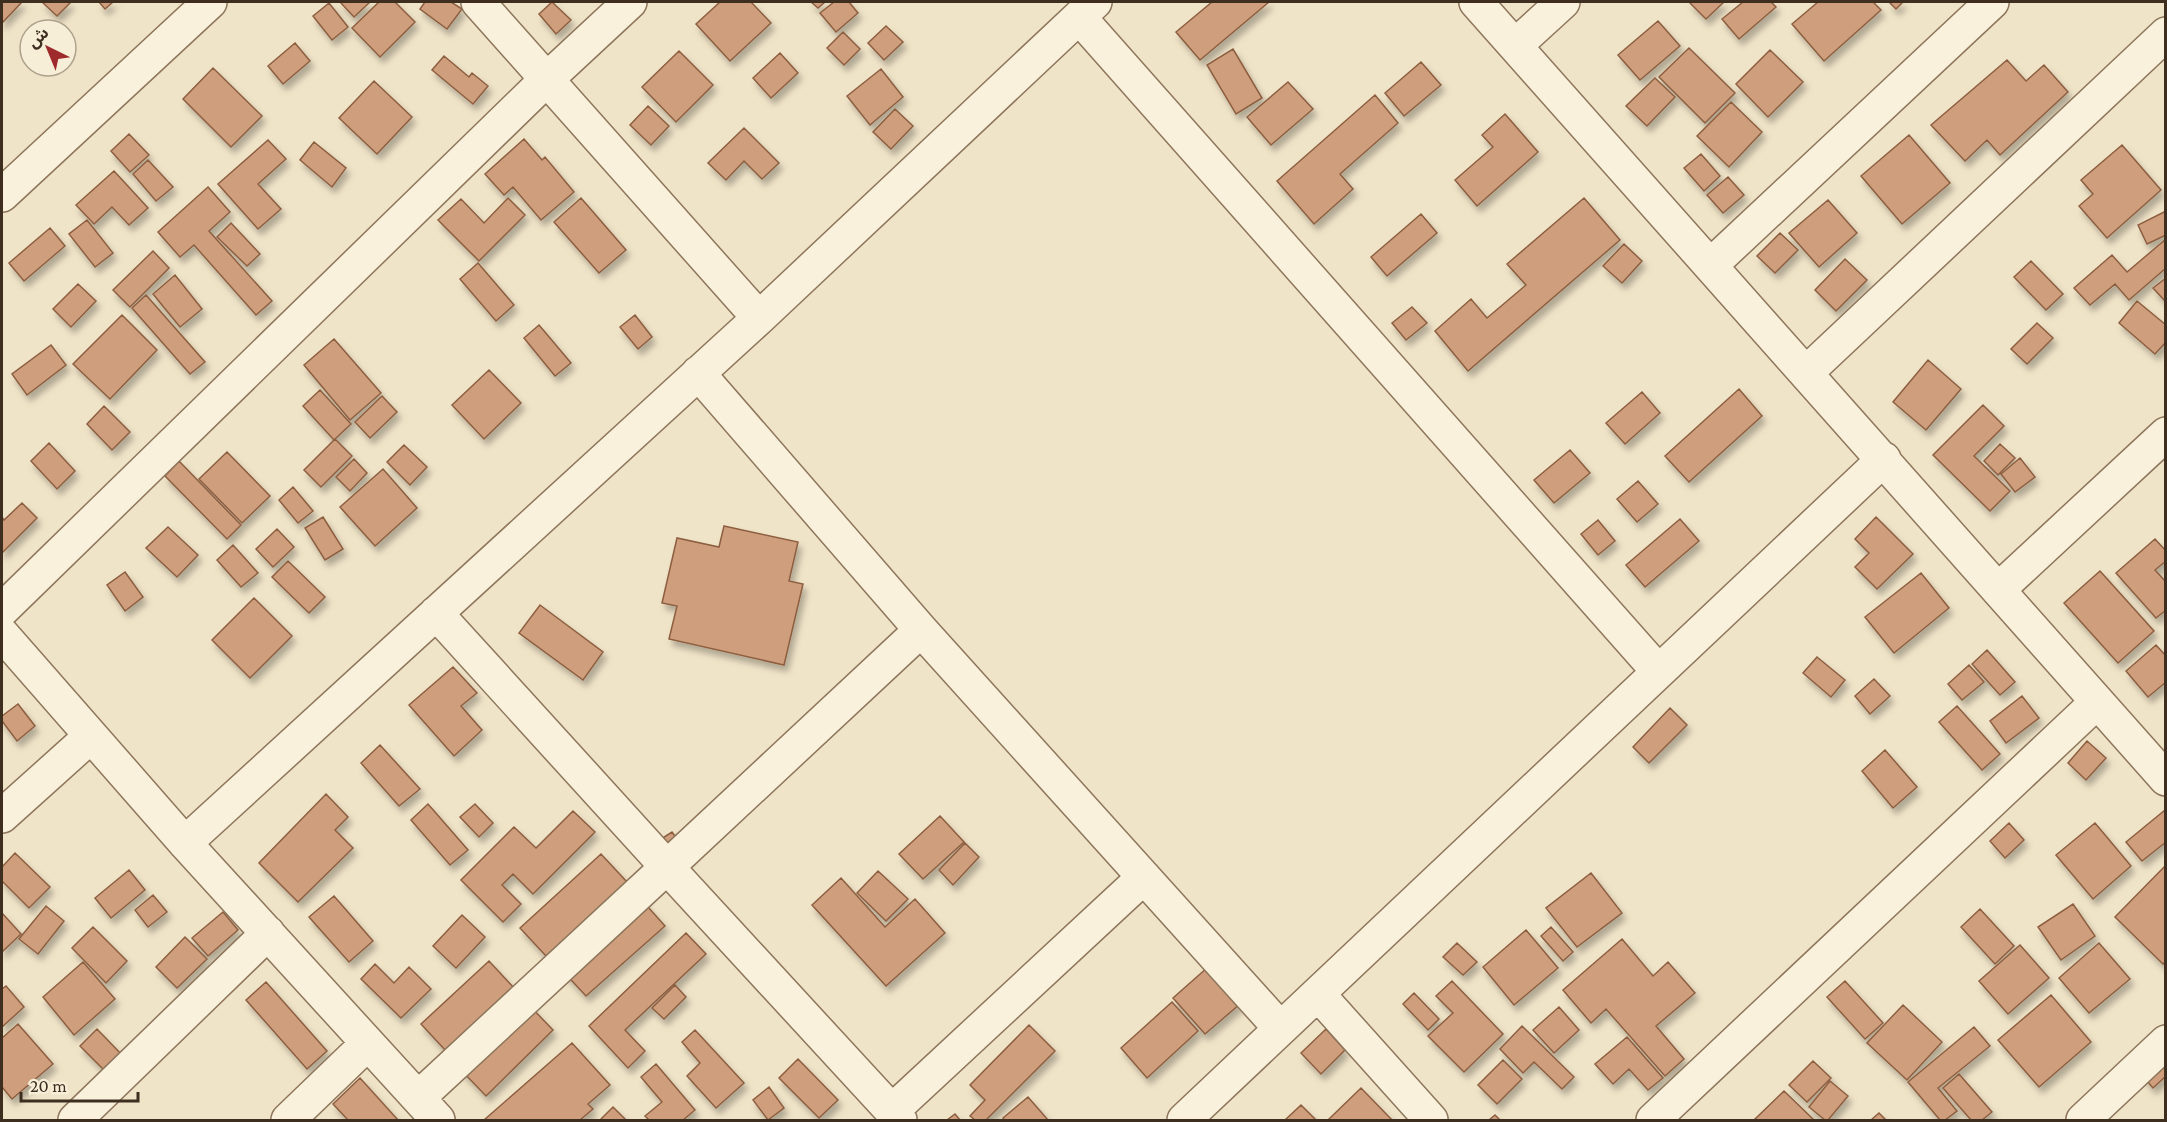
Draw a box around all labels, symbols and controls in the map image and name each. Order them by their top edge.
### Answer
north arrow [18,18,78,78]
text: ش [24,24,53,52]
scale bar [21,1065,138,1103]
text: 20 m [30,1076,67,1096]

